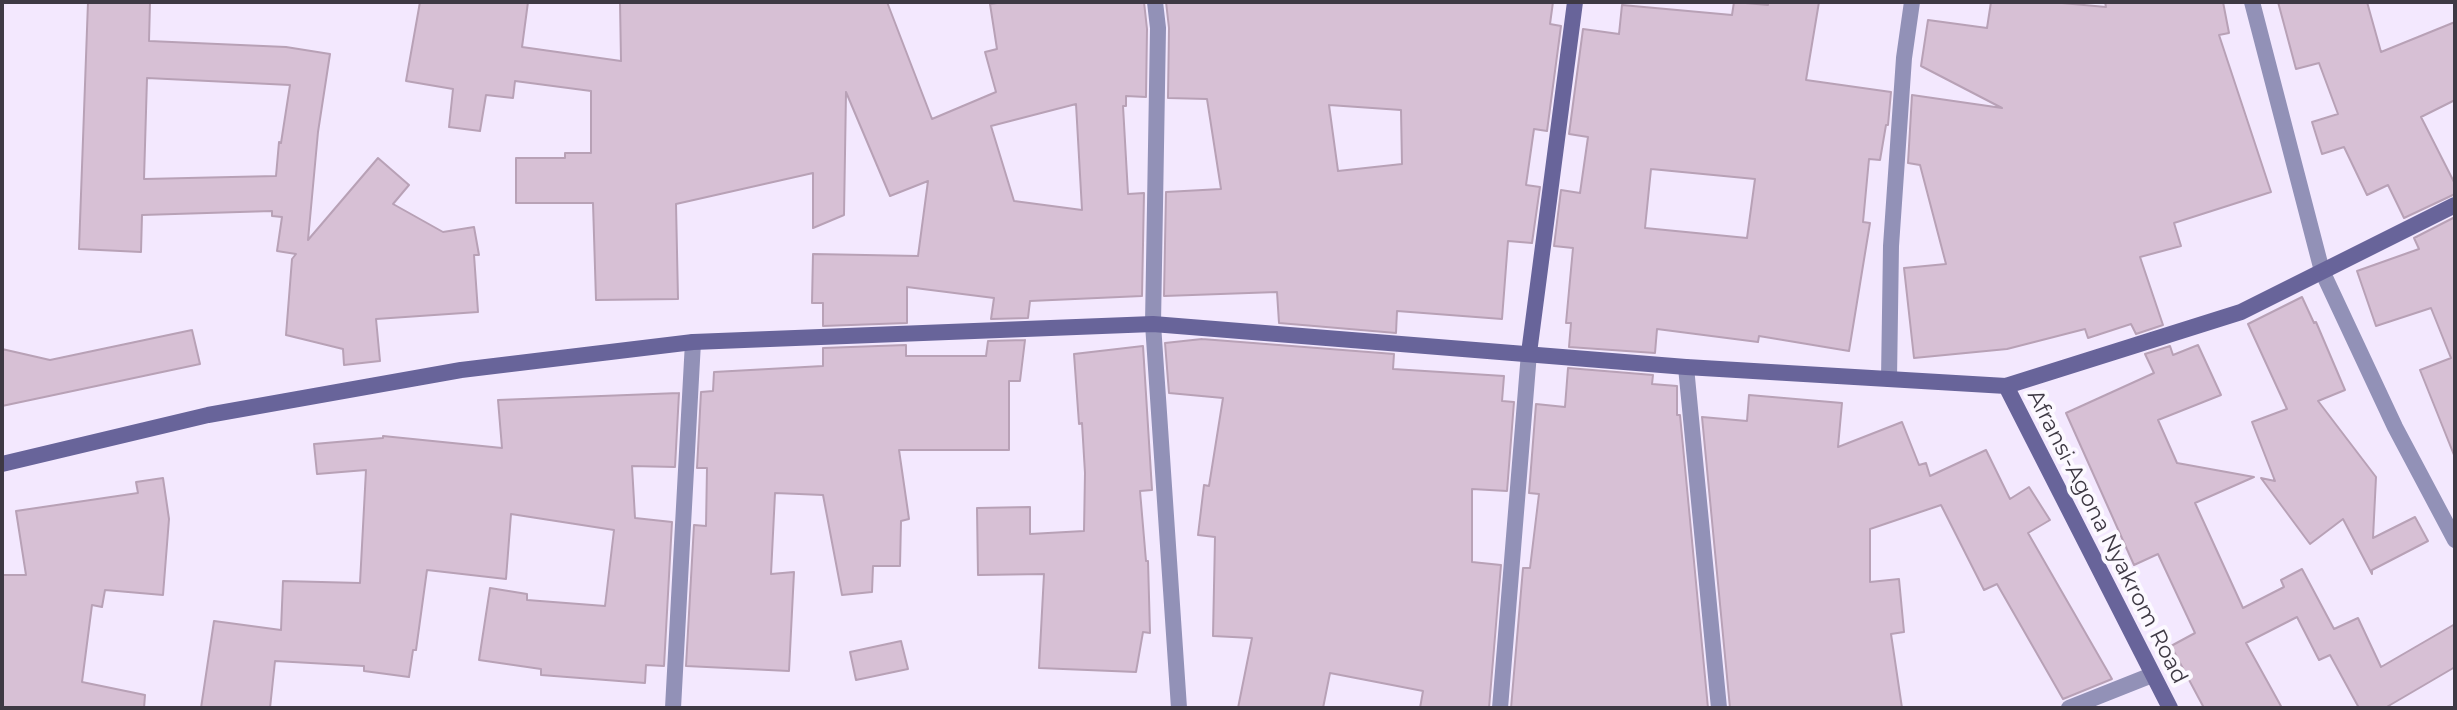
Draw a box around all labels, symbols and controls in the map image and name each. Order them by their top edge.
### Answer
street label: Afransi-Agona Nyakrom Road [2021,386,2193,688]

